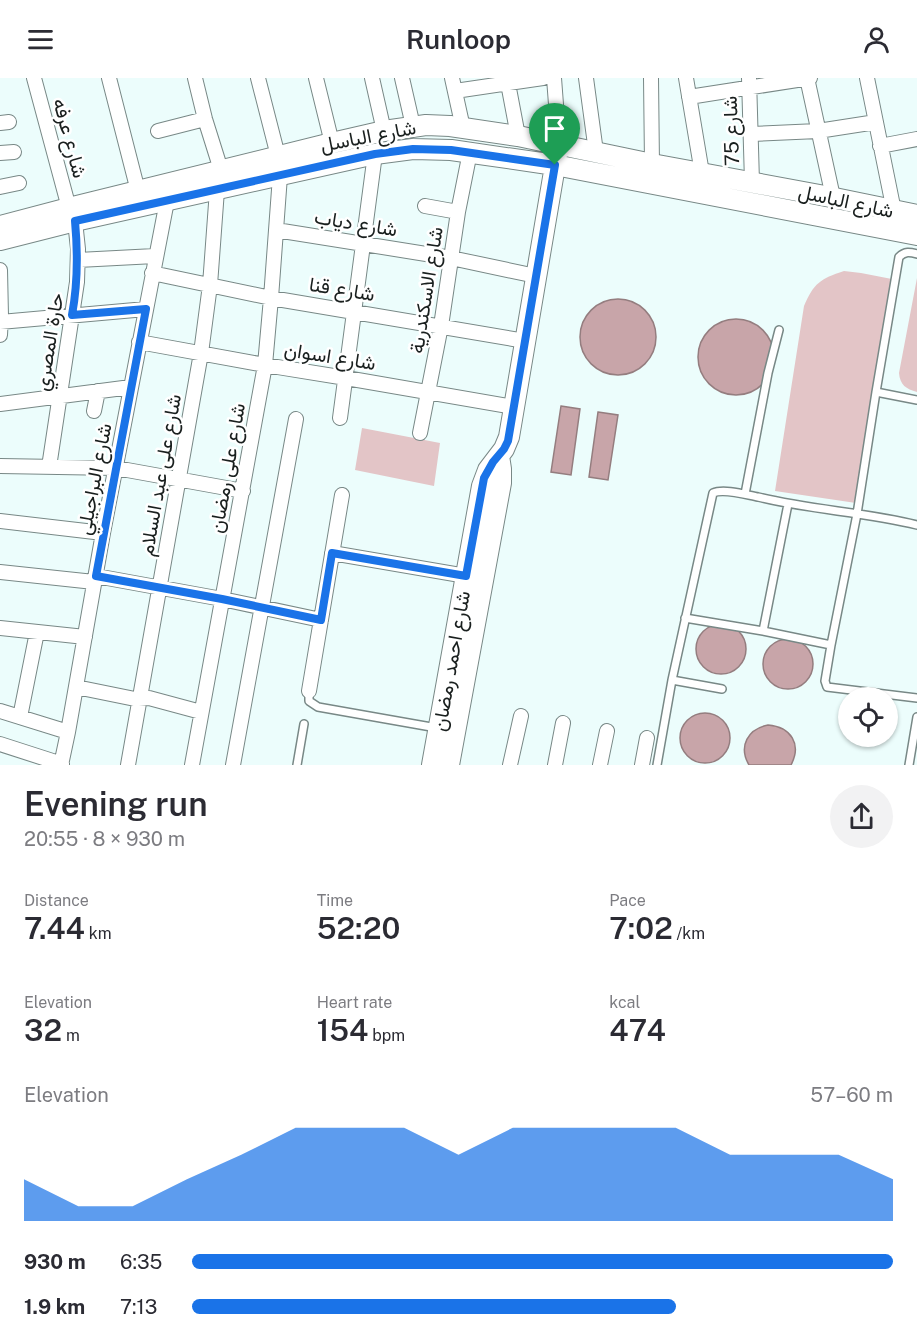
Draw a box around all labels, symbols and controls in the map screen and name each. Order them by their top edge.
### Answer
icon: menu [24,23,57,56]
text: Runloop [406,23,511,55]
icon: person [860,23,893,56]
street label: شارع عرفه [46,96,92,181]
street label: شارع 75 [718,96,746,166]
pin [529,103,580,165]
icon: arrive [538,112,571,145]
street label: شارع الباسل [318,115,418,159]
street label: شارع الباسل [796,179,896,225]
street label: شارع دياب [313,205,399,243]
street label: شارع الاسكندرية [404,225,450,355]
street label: شارع قنا [307,272,377,308]
street label: حارة المصري [29,291,74,394]
street label: شارع اسوان [282,337,378,377]
street label: شارع على عبد السلام [134,392,188,558]
street label: شارع على رمضان [204,401,252,535]
street label: شارع البراجيلي [71,421,122,538]
street label: شارع احمد رمضان [427,589,477,733]
map controls [838,687,898,747]
button: locate [838,687,898,747]
text: Evening run [24,785,207,823]
button: share [830,785,893,848]
text: 20:55 · 8 × 930 m [24,827,185,851]
text: Distance [24,891,89,910]
text: Time [317,891,353,910]
text: Pace [609,891,646,910]
text: 7.44 [24,910,85,946]
text: 52:20 [317,910,400,946]
text: 7:02 [609,910,673,946]
text: km [85,924,112,943]
text: /km [673,924,705,943]
text: Elevation [24,993,92,1012]
text: Heart rate [317,993,392,1012]
text: kcal [609,993,640,1012]
text: 32 [24,1012,62,1048]
text: 154 [317,1012,368,1048]
text: 474 [609,1012,666,1048]
text: m [62,1026,80,1045]
text: bpm [368,1026,405,1045]
text: Elevation [24,1083,109,1107]
text: 57–60 m [810,1083,893,1107]
text: 930 m [24,1250,86,1274]
text: 6:35 [120,1250,162,1274]
text: 1.9 km [24,1295,85,1319]
text: 7:13 [120,1295,157,1319]

